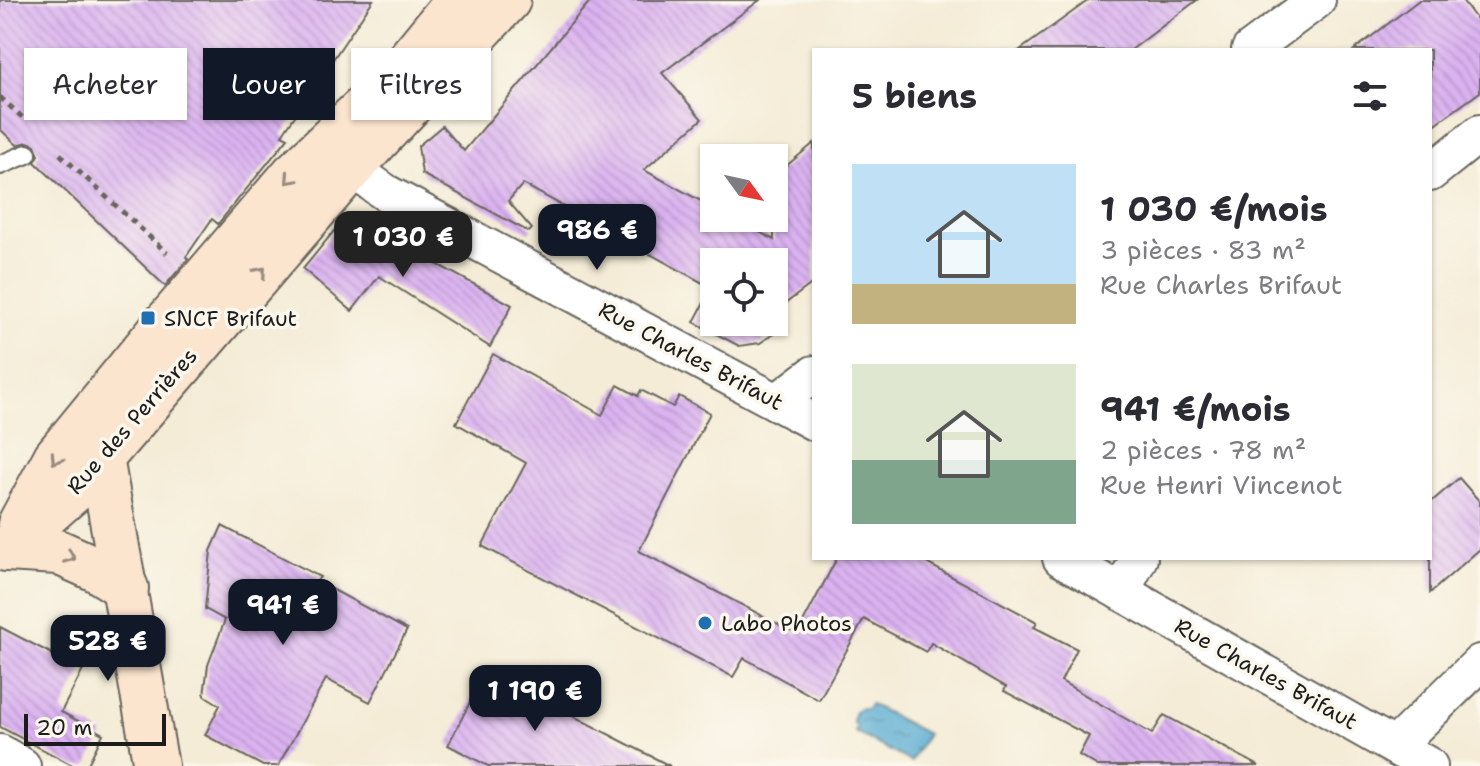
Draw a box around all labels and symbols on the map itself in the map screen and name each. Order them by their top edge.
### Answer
north arrow [700,144,788,232]
one-way arrow [285,170,300,184]
pin: 986 € [541,204,653,272]
pin: 1 030 € [329,211,477,279]
one-way arrow [251,266,266,281]
street label: Rue Charles Brifaut [594,295,788,417]
place label: SNCF Brifaut [164,304,297,333]
marker: SNCF Brifaut [139,309,157,327]
street label: Rue des Perrières [60,342,204,500]
one-way arrow [50,451,65,465]
one-way arrow [62,547,76,564]
pin: 941 € [227,579,339,647]
place label: Labo Photos [721,609,852,638]
street label: Rue Charles Brifaut [1169,612,1363,736]
marker: Labo Photos [696,614,714,632]
pin: 528 € [52,615,164,683]
pin: 1 190 € [461,665,609,733]
scale bar [24,710,166,746]

